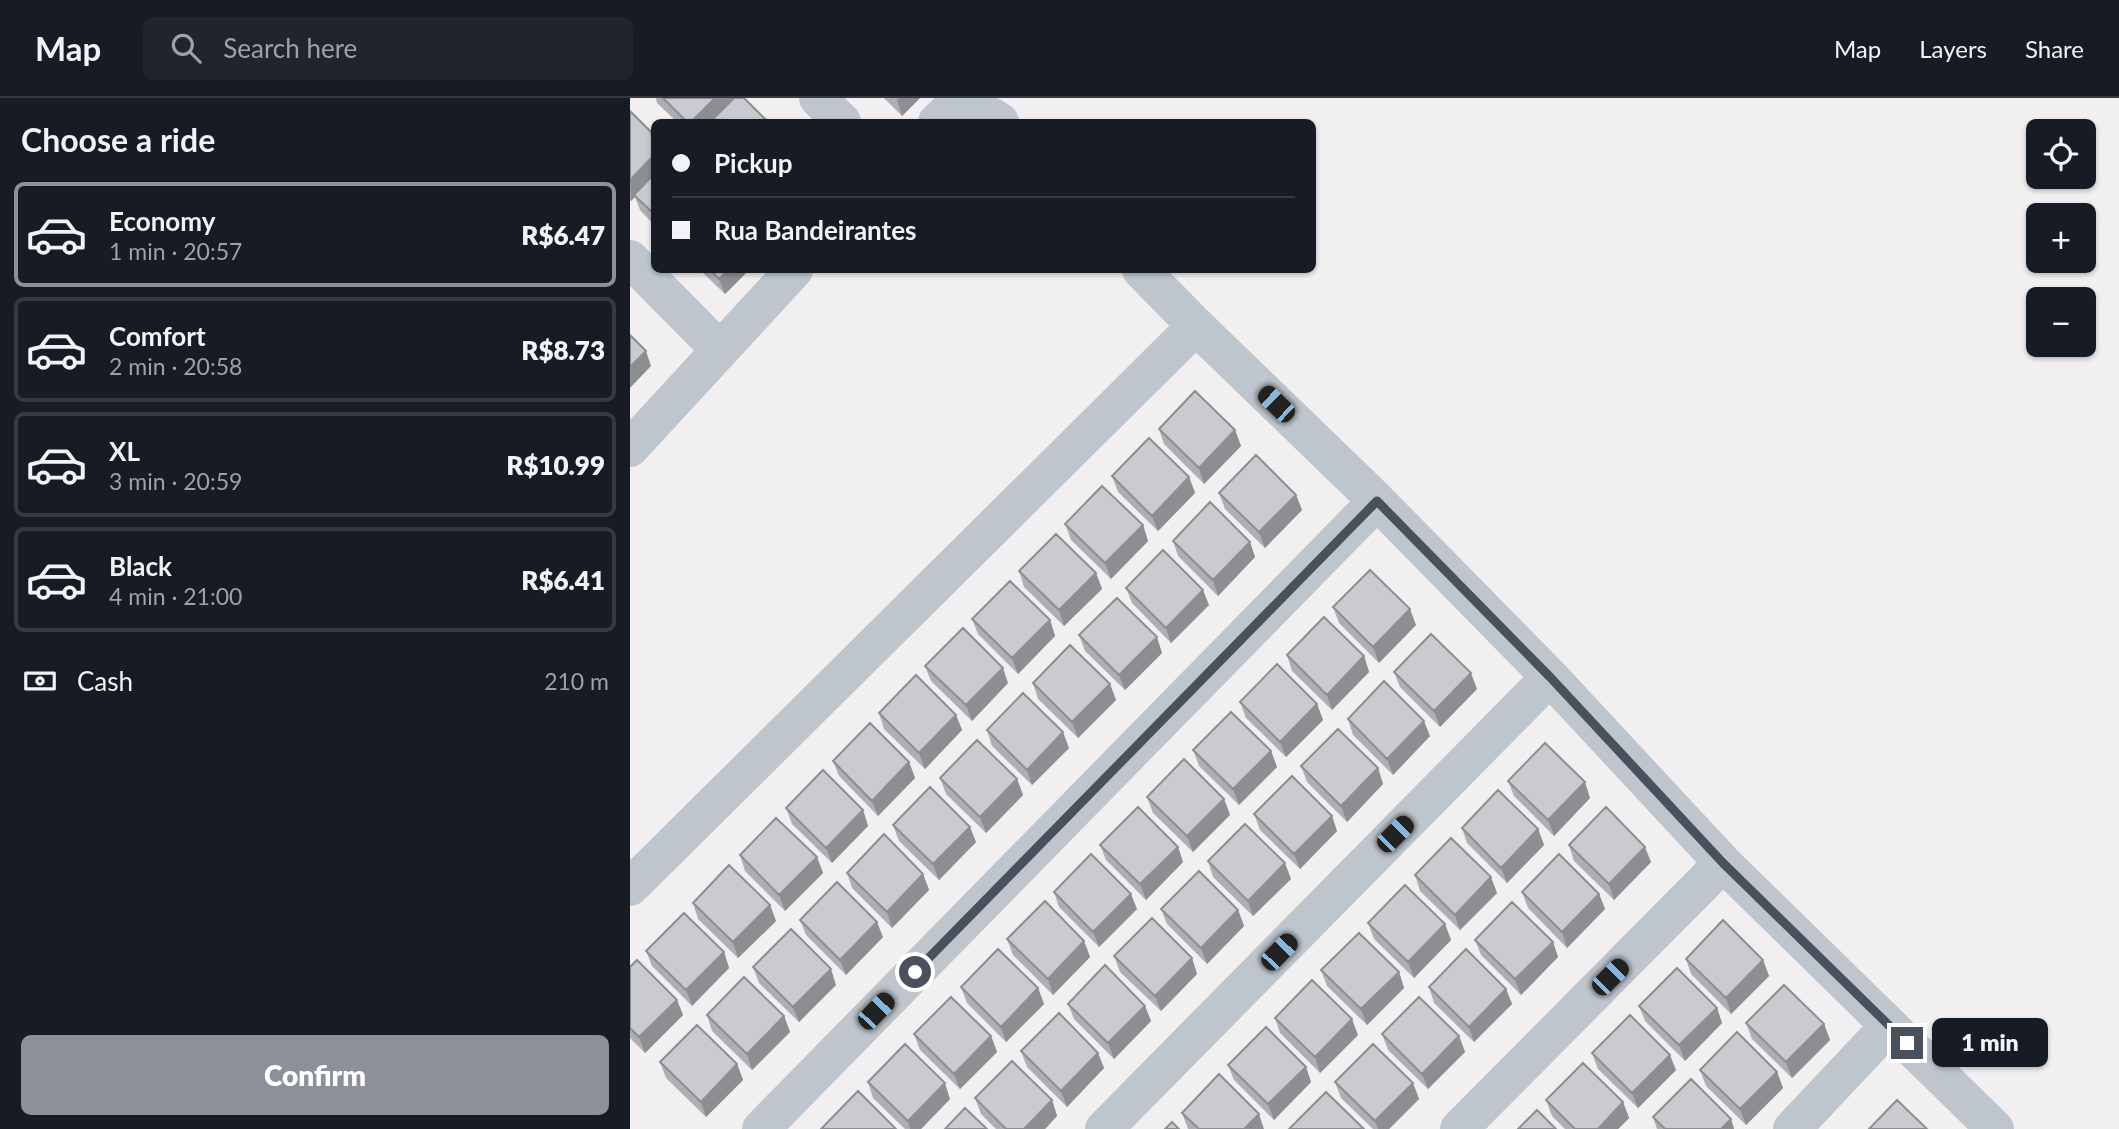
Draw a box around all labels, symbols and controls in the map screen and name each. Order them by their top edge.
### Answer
search box [143,17,633,80]
text: Map [35,28,101,68]
icon: search [167,29,205,67]
text: Search here [223,32,357,64]
text: Map [1834,34,1881,63]
text: Layers [1919,34,1987,63]
text: Share [2025,34,2084,63]
map controls [2026,119,2096,357]
button: locate [2026,119,2096,189]
text: Choose a ride [21,120,215,159]
text: Pickup [714,147,793,179]
icon: car [25,203,88,266]
button: + [2026,203,2096,273]
text: Economy [109,205,215,237]
text: Rua Bandeirantes [714,214,916,246]
text: R$6.47 [521,219,605,251]
text: 1 min · 20:57 [109,237,242,265]
button: − [2026,287,2096,357]
icon: car [25,318,88,381]
text: Comfort [109,320,206,352]
text: R$8.73 [521,334,605,366]
text: 2 min · 20:58 [109,352,242,380]
car [1254,382,1299,426]
icon: car [25,433,88,496]
text: XL [109,435,140,467]
text: R$10.99 [506,449,605,481]
text: 3 min · 20:59 [109,467,242,495]
icon: car [25,548,88,611]
text: Black [109,550,172,582]
text: R$6.41 [521,564,605,596]
text: 4 min · 21:00 [109,582,242,610]
icon: cash [21,662,59,700]
text: Cash [77,665,133,697]
text: 210 m [544,667,609,695]
car [1373,812,1418,856]
car [1257,930,1302,974]
car [1588,955,1633,999]
route start [899,956,931,988]
car [854,989,899,1033]
callout: 1 min [1932,1018,2047,1068]
route end [1891,1027,1923,1059]
text: 1 min [1961,1028,2019,1056]
button: Confirm [21,1035,609,1115]

